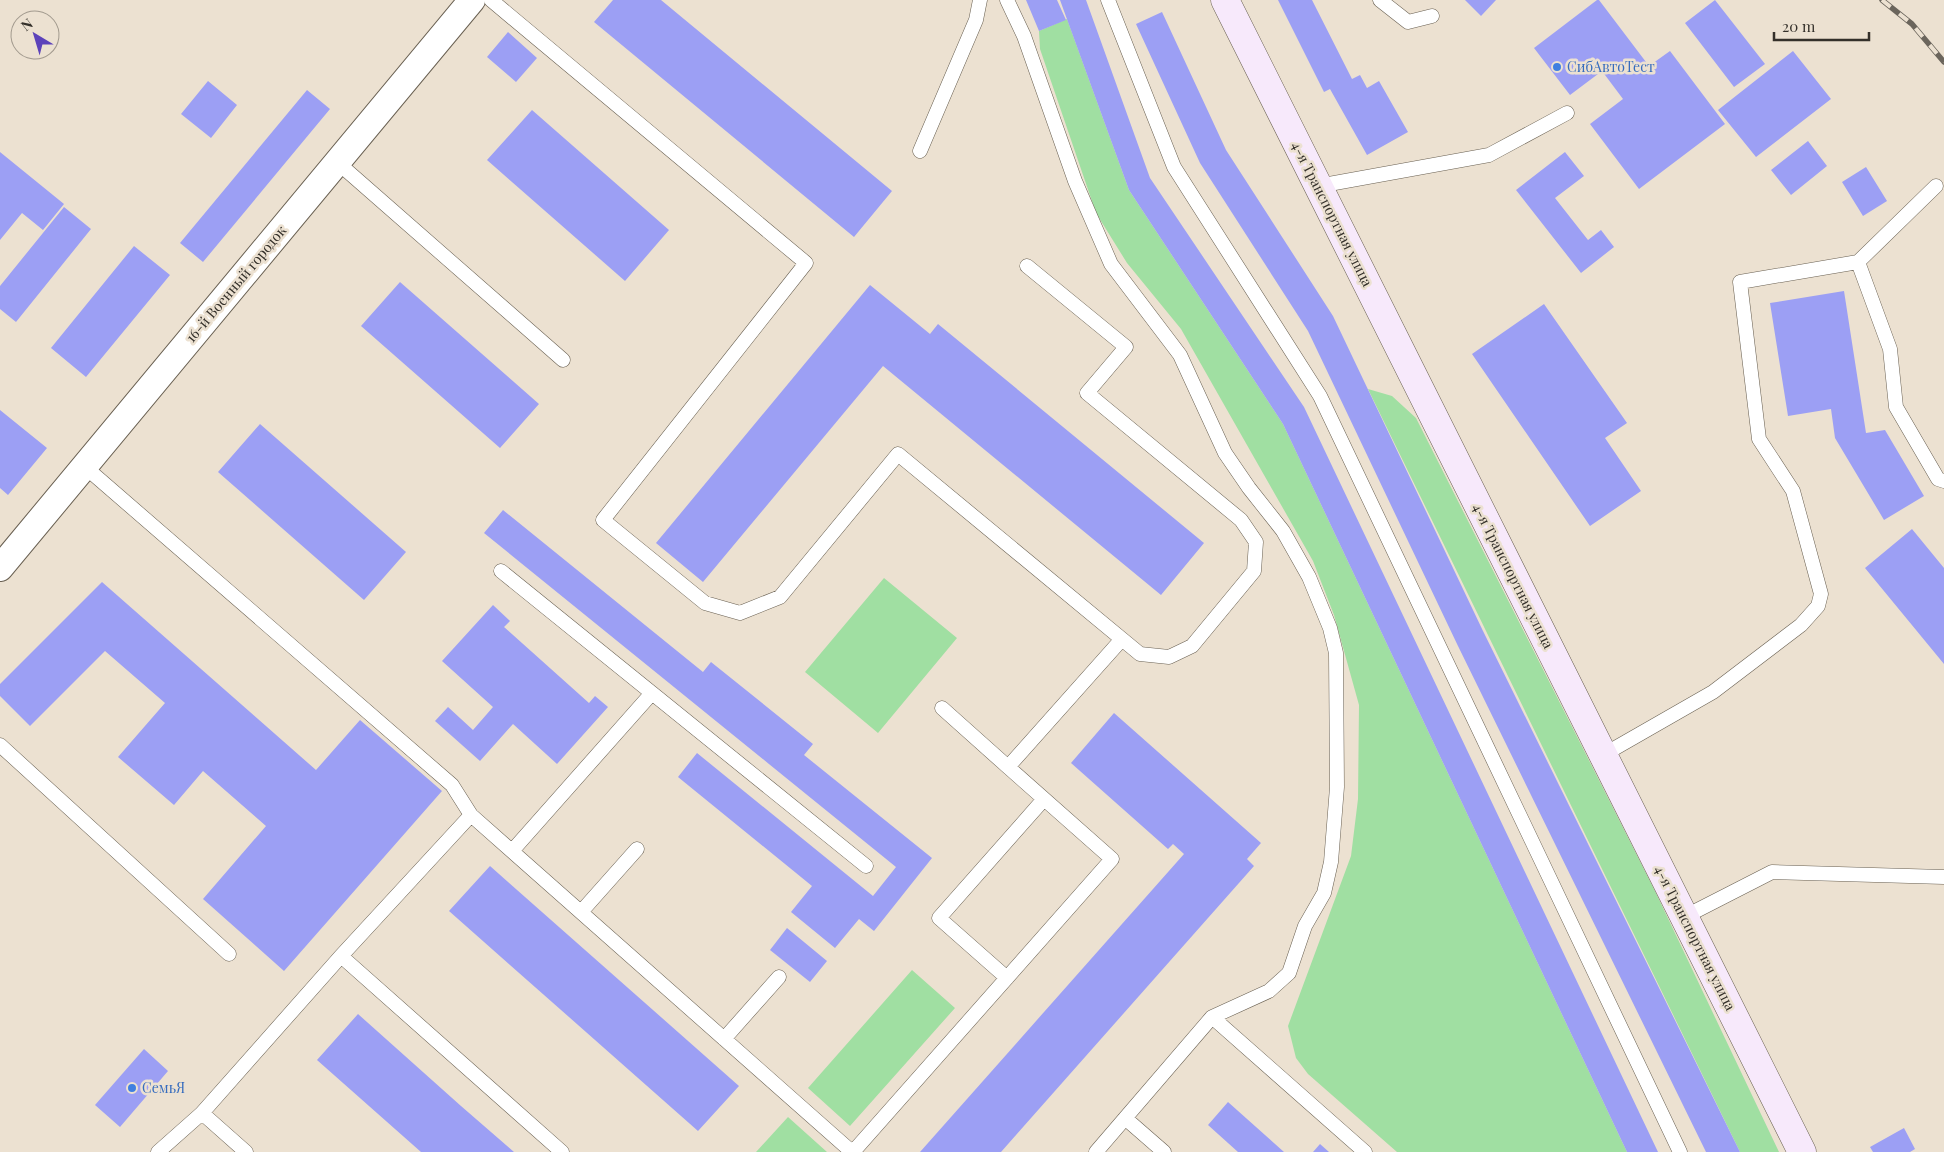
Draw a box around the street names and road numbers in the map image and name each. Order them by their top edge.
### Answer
street label: 4-я Транспортная улица [1288,138,1377,290]
street label: 16-й Военный городок [181,221,290,346]
street label: 4-я Транспортная улица [1469,500,1558,652]
street label: 4-я Транспортная улица [1651,862,1740,1014]

